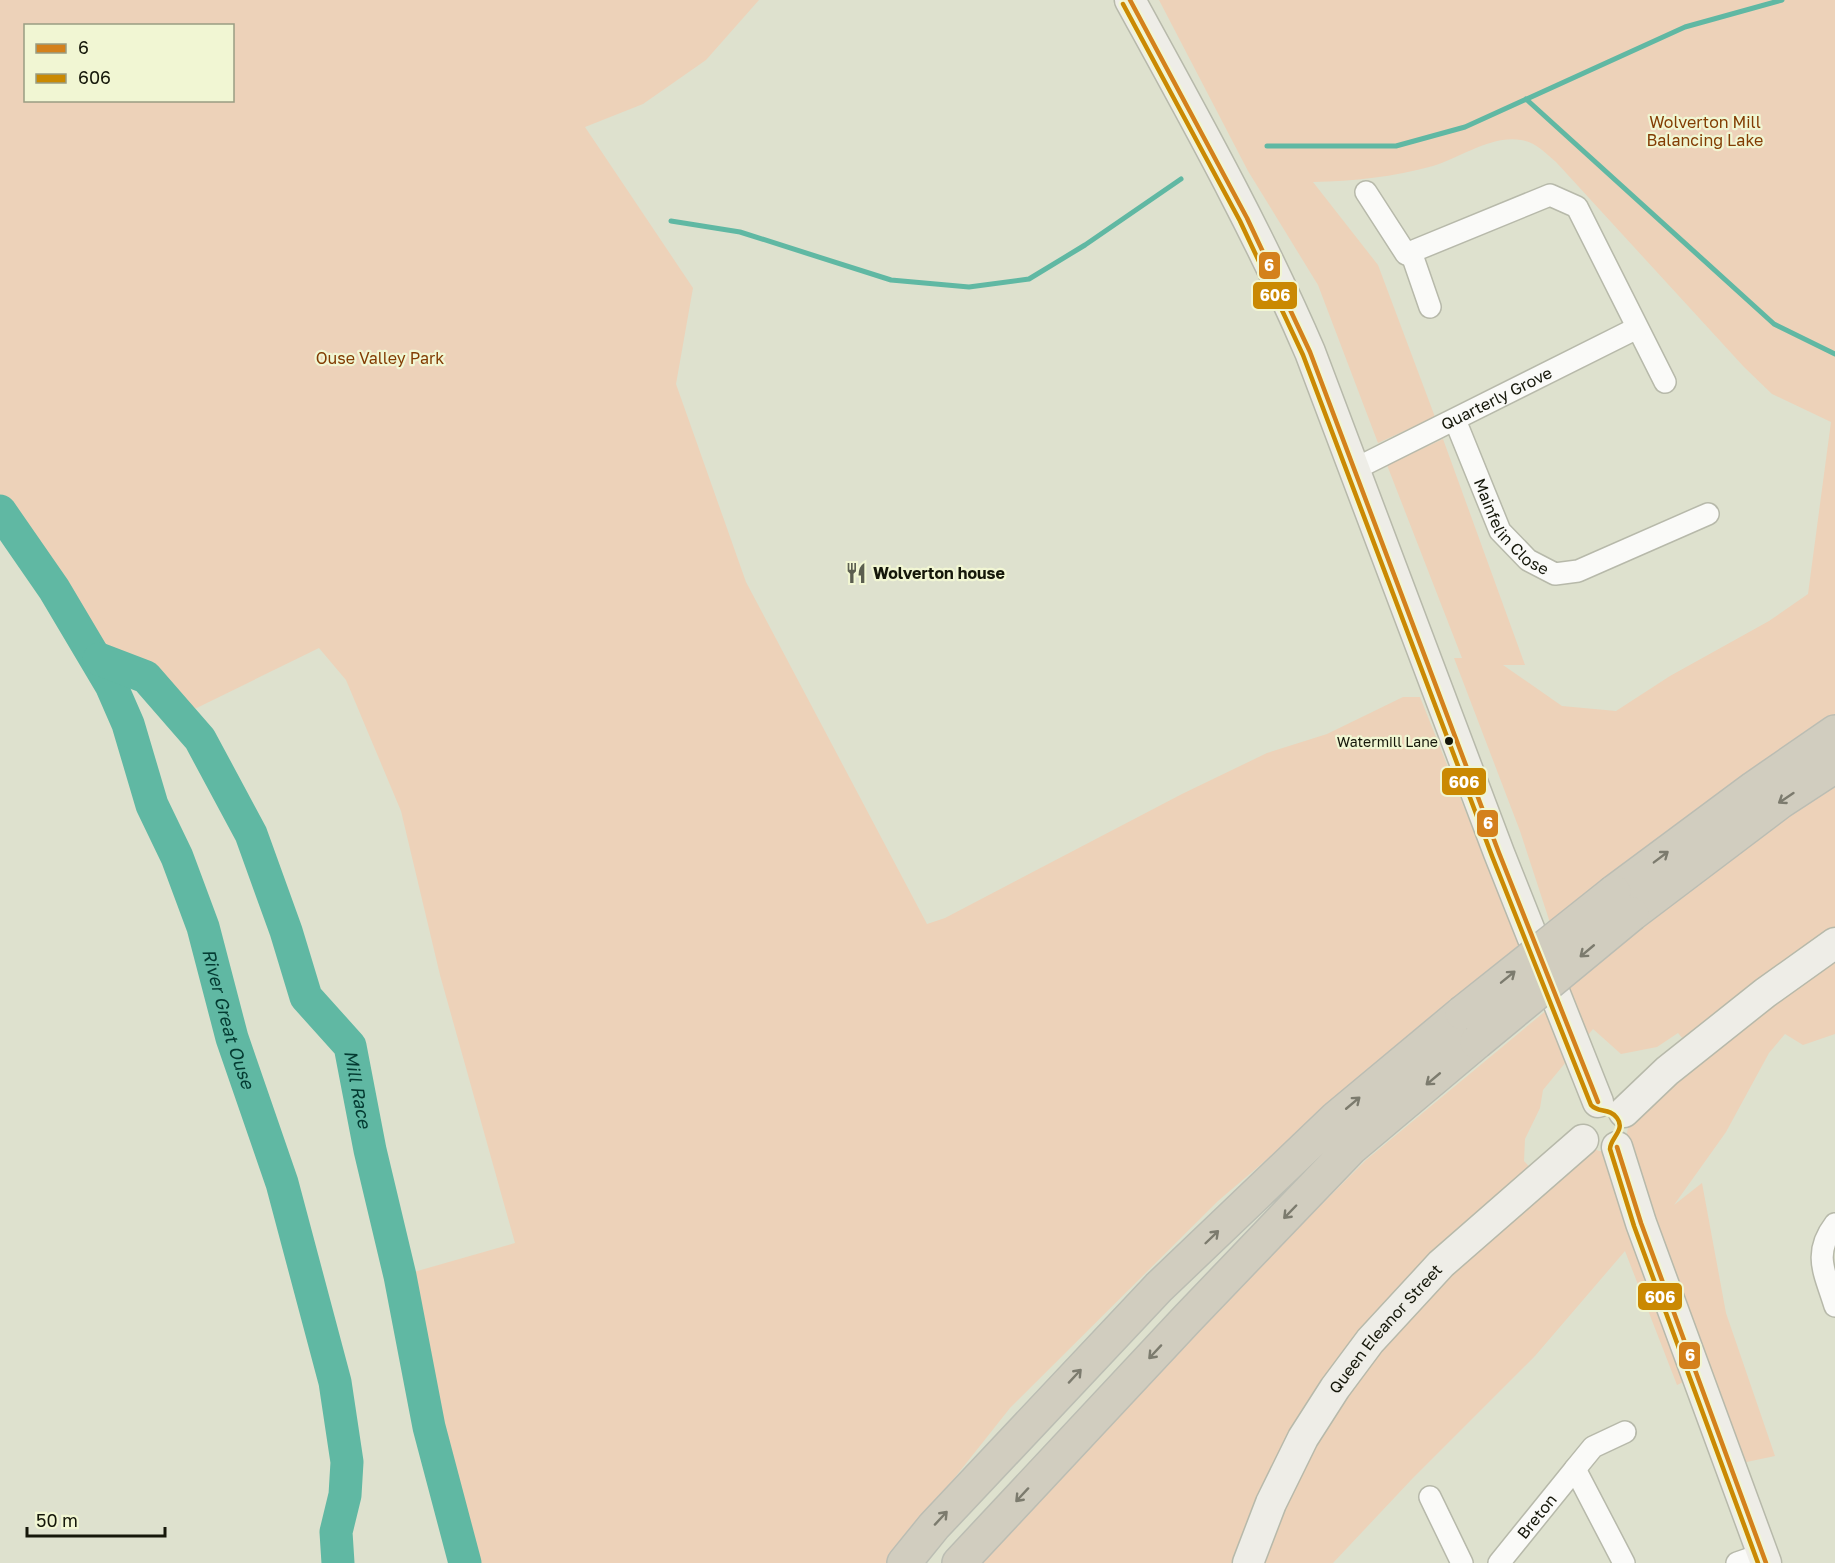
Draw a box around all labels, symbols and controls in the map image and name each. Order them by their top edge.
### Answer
legend [24,24,234,102]
text: 6 [78,36,89,58]
text: 606 [78,66,111,88]
park label: Wolverton Mill Balancing Lake [1647,112,1763,150]
line badge: 6 [1258,251,1281,280]
text: 6 [1264,255,1274,275]
line badge: 606 [1252,281,1298,310]
text: 606 [1260,285,1290,305]
park label: Ouse Valley Park [316,348,444,368]
street label: Quarterly Grove [1438,362,1555,434]
street label: Mainfelin Close [1470,475,1552,579]
restaurant icon: Wolverton house [844,561,868,585]
place label: Wolverton house [873,563,1005,583]
place label: Watermill Lane [1337,733,1438,750]
marker: Watermill Lane [1443,735,1455,747]
line badge: 606 [1441,767,1487,796]
text: 606 [1449,772,1479,792]
one-way arrow [1779,792,1795,804]
line badge: 6 [1476,809,1499,838]
text: 6 [1483,813,1493,833]
one-way arrow [1653,850,1669,863]
one-way arrow [1579,945,1595,958]
water label: River Great Ouse [198,946,260,1093]
one-way arrow [1500,970,1516,983]
water label: Mill Race [340,1048,377,1131]
one-way arrow [1425,1073,1441,1086]
one-way arrow [1345,1097,1361,1110]
one-way arrow [1282,1204,1297,1219]
one-way arrow [1204,1230,1219,1244]
street label: Queen Eleanor Street [1325,1260,1446,1397]
line badge: 606 [1637,1282,1683,1311]
text: 606 [1645,1287,1675,1307]
line badge: 6 [1678,1341,1701,1370]
one-way arrow [1148,1345,1162,1360]
text: 6 [1685,1345,1695,1365]
one-way arrow [1068,1369,1082,1384]
one-way arrow [1015,1487,1029,1502]
street label: Breton [1513,1490,1561,1543]
scale bar [27,1500,165,1538]
text: 50 m [36,1509,78,1531]
one-way arrow [934,1511,948,1526]

